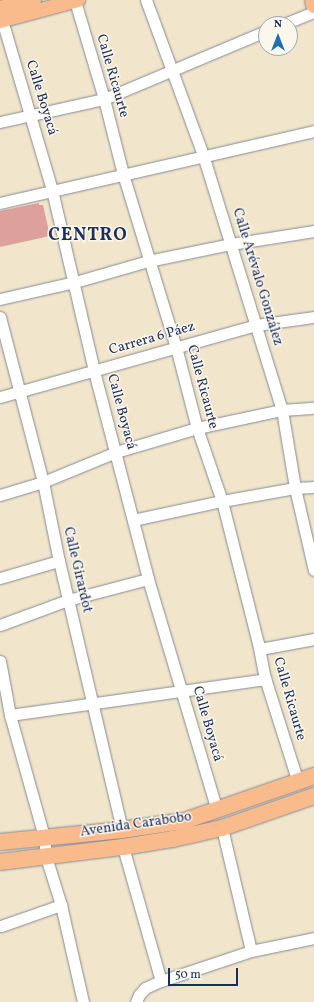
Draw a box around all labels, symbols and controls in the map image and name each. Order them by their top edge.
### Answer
north arrow [258,16,298,56]
text: N [274,17,282,32]
street label: Calle Ricaurte [92,32,132,120]
street label: Calle Boyacá [22,58,60,138]
street label: Calle Arévalo González [228,206,286,348]
district label: CENTRO [48,225,128,247]
street label: Carrera 6 Páez [107,319,197,359]
street label: Calle Ricaurte [183,343,221,431]
street label: Calle Boyacá [103,372,139,452]
street label: Calle Girardot [59,526,95,614]
street label: Calle Ricaurte [269,655,309,743]
street label: Calle Boyacá [188,684,226,764]
street label: Avenida Carabobo [79,809,193,841]
scale bar [170,960,240,986]
text: 50 m [175,967,201,983]

